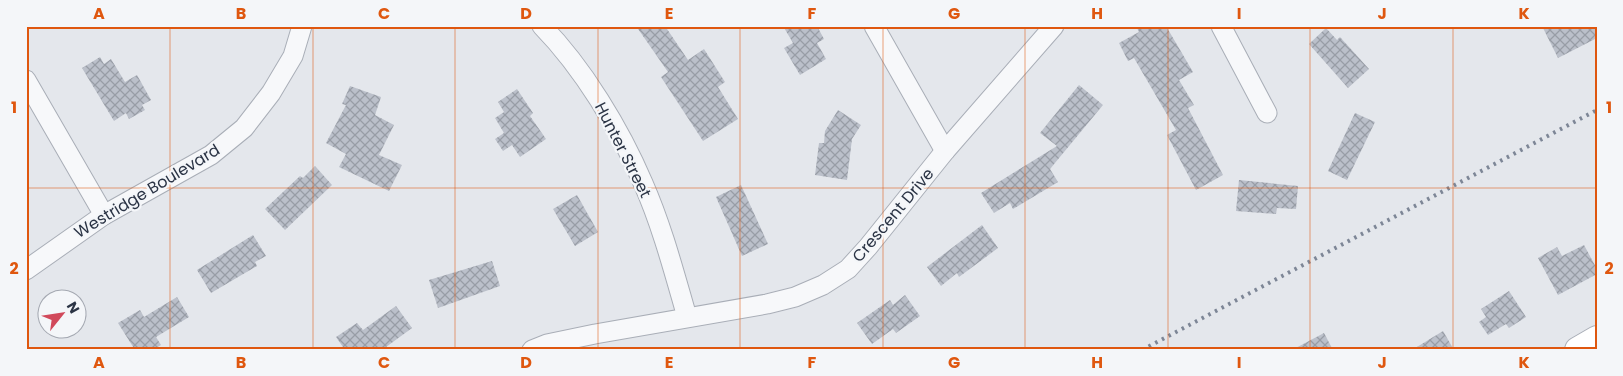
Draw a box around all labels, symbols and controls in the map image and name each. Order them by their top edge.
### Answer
text: A [93,2,105,25]
text: B [236,2,246,25]
text: C [378,2,390,25]
text: D [520,2,532,25]
text: E [665,2,673,25]
text: F [808,2,817,25]
text: G [948,2,960,25]
text: H [1091,2,1103,25]
text: I [1237,2,1241,25]
text: J [1377,2,1387,25]
text: K [1518,2,1530,25]
text: 1 [11,96,17,119]
text: 1 [1606,96,1612,119]
street label: Hunter Street [589,98,657,202]
street label: Westridge Boulevard [70,138,224,244]
street label: Crescent Drive [847,163,939,267]
text: 2 [9,257,19,280]
text: 2 [1604,257,1614,280]
north arrow [38,288,88,338]
text: N [62,298,85,317]
text: A [93,351,105,374]
text: B [236,351,246,374]
text: C [378,351,390,374]
text: D [520,351,532,374]
text: E [665,351,673,374]
text: F [808,351,817,374]
text: G [948,351,960,374]
text: H [1091,351,1103,374]
text: I [1237,351,1241,374]
text: J [1377,351,1387,374]
text: K [1518,351,1530,374]

